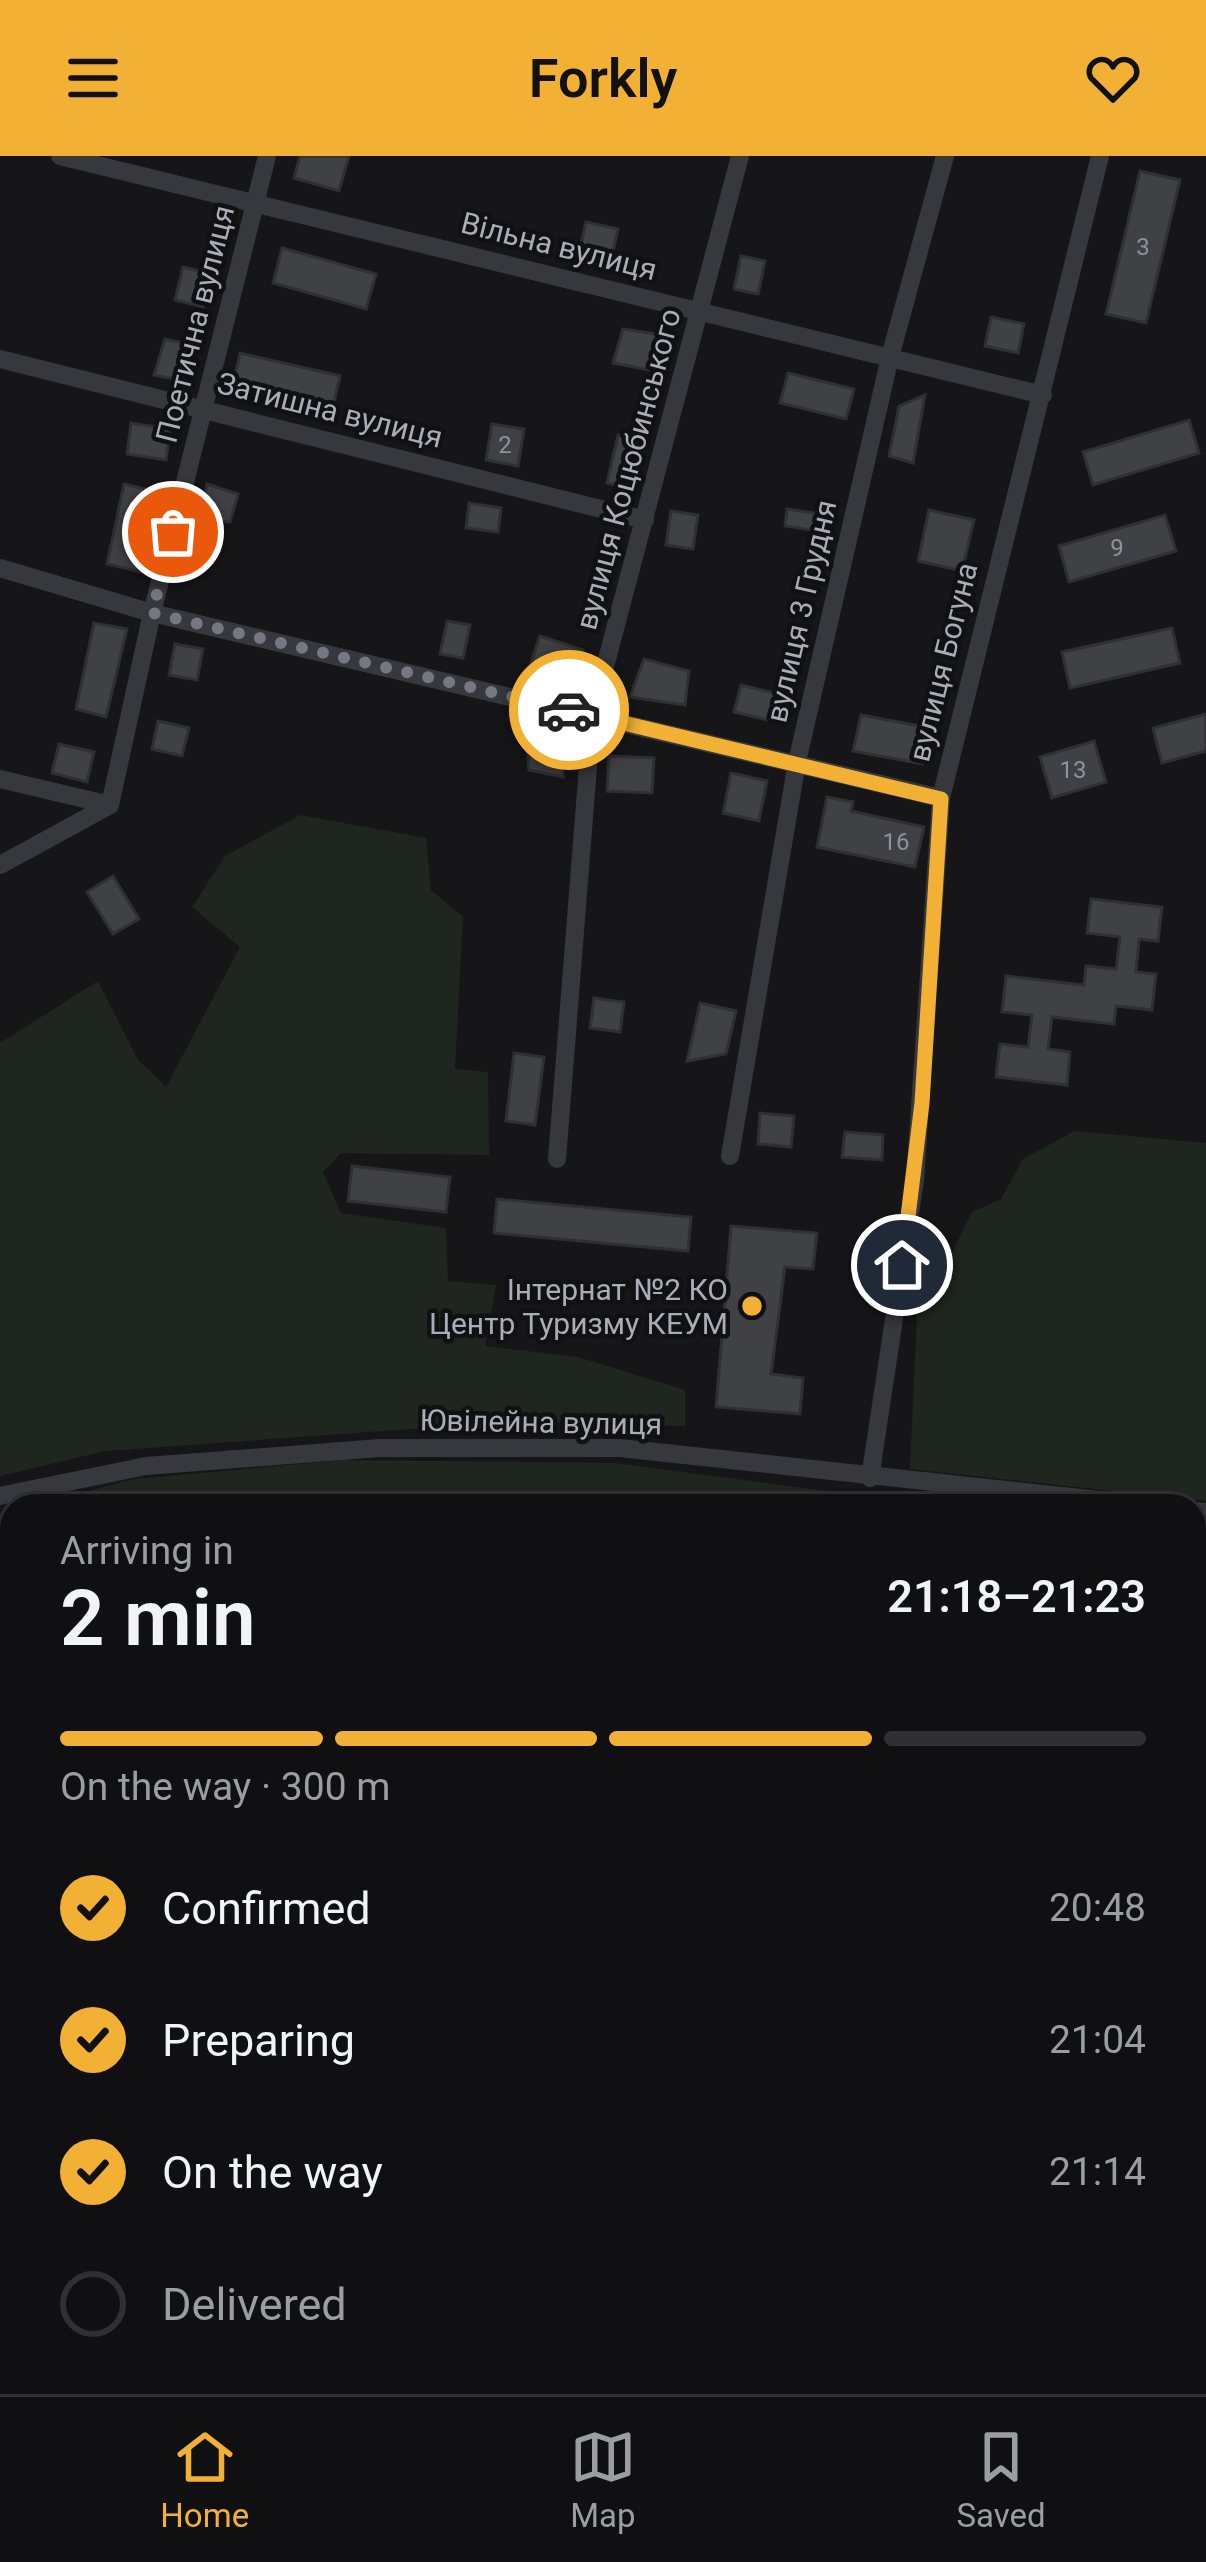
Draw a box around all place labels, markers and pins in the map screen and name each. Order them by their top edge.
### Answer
pin [122,481,224,583]
pin [851,1214,953,1316]
place label: Інтернат №2 КО Центр Туризму КЕУМ [429,1272,728,1341]
marker: Інтернат №2 КО Центр Туризму КЕУМ [739,1293,765,1319]

